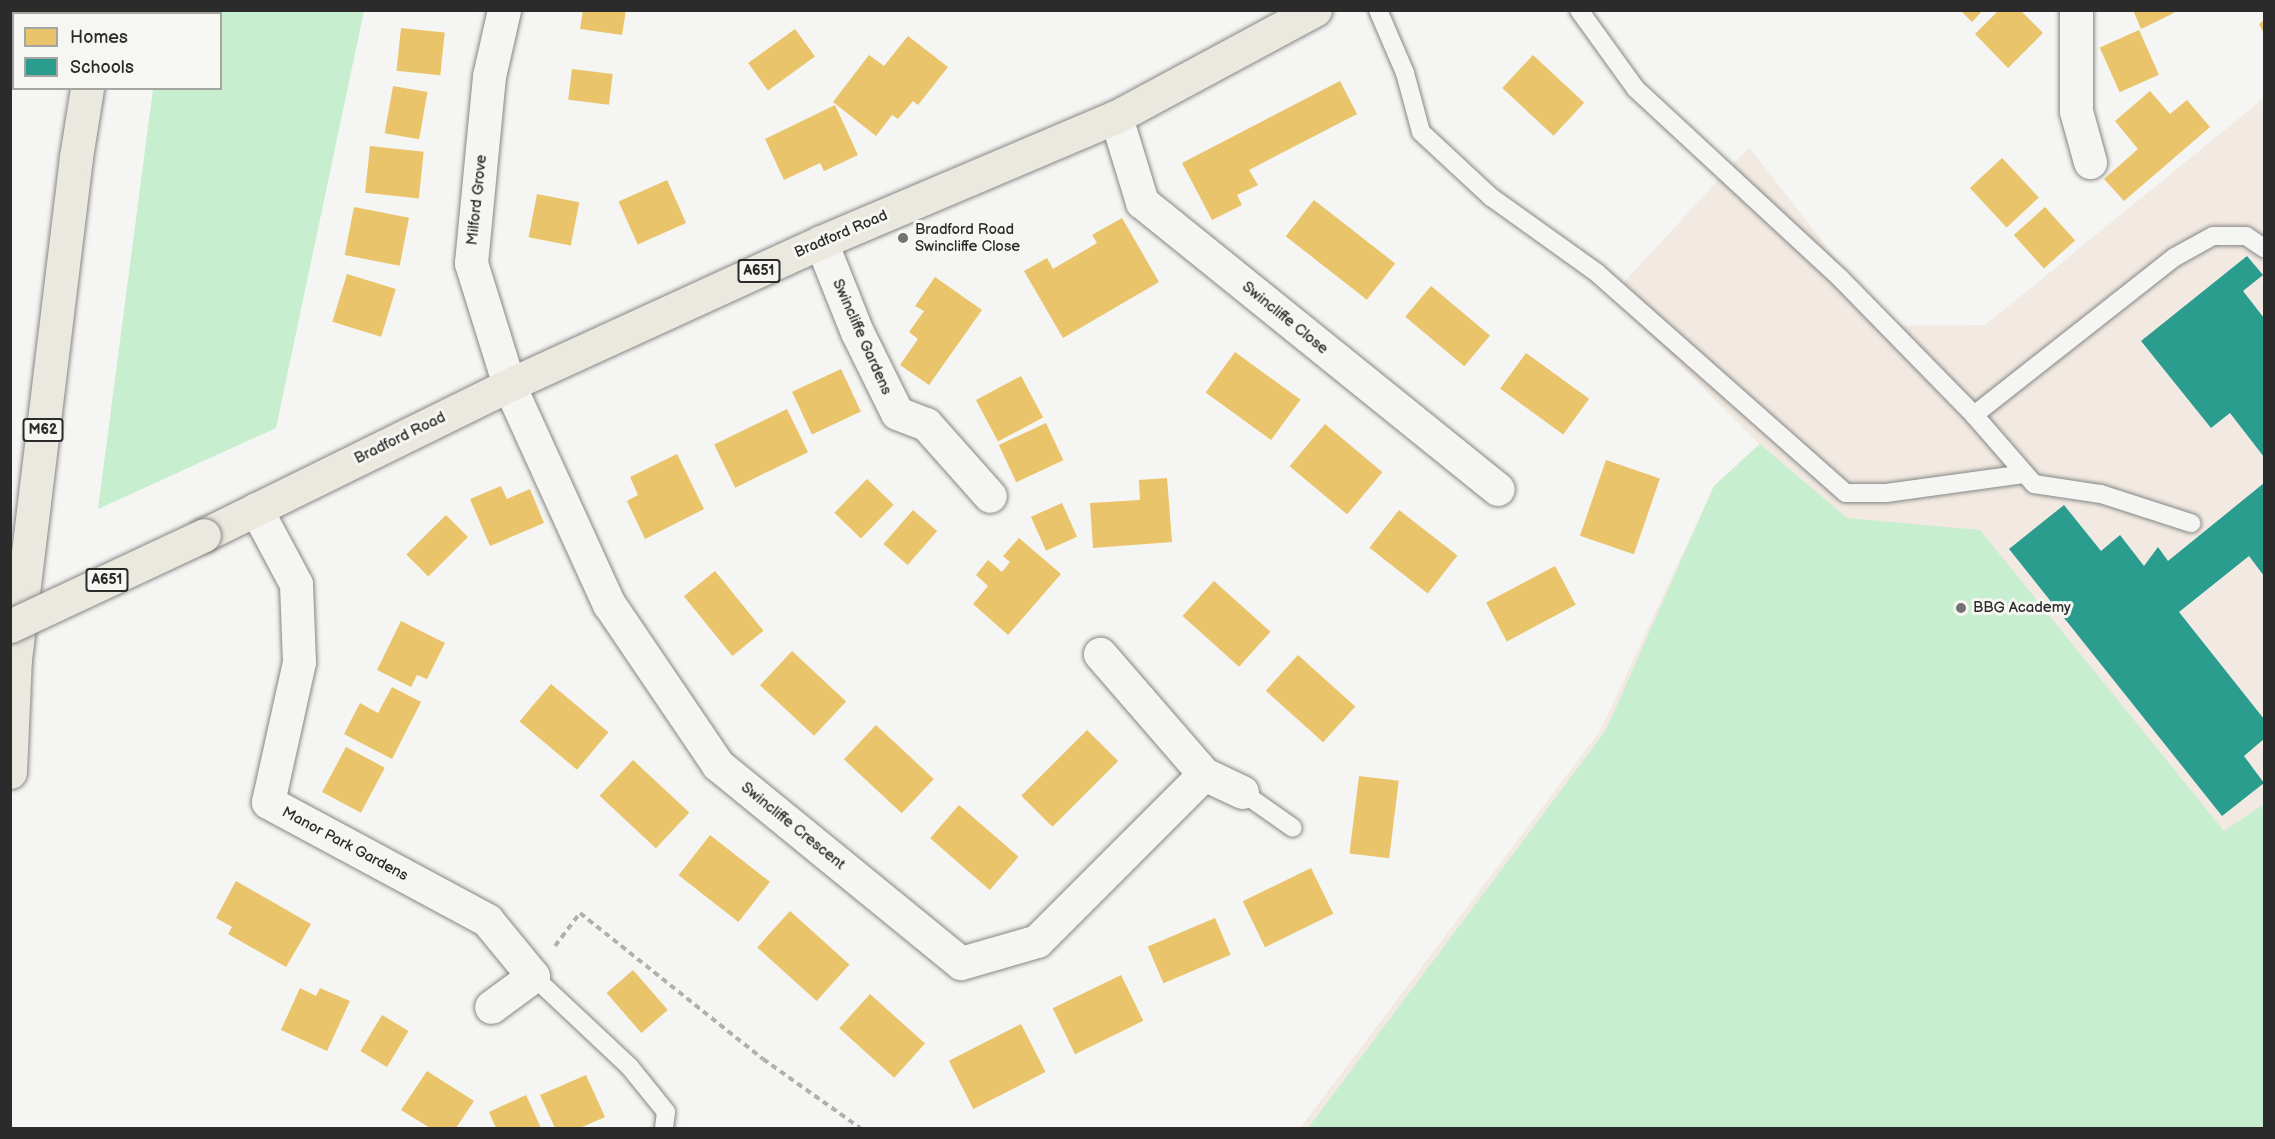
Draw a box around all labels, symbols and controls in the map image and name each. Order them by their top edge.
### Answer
legend [12,12,222,90]
text: Homes [70,27,128,48]
text: Schools [70,57,134,78]
street label: Milford Grove [463,154,491,246]
street label: Bradford Road [792,206,890,262]
place label: Bradford Road Swincliffe Close [915,220,1020,255]
marker: Bradford Road Swincliffe Close [896,231,910,245]
road number: A651 [736,260,782,282]
street label: Swincliffe Gardens [828,276,896,398]
street label: Swincliffe Close [1238,278,1332,358]
street label: Bradford Road [352,408,448,468]
road number: M62 [22,419,64,441]
road number: A651 [84,569,130,591]
place label: BBG Academy [1973,599,2071,617]
marker: BBG Academy [1954,601,1968,615]
street label: Swincliffe Crescent [737,779,849,873]
street label: Manor Park Gardens [279,803,411,885]

